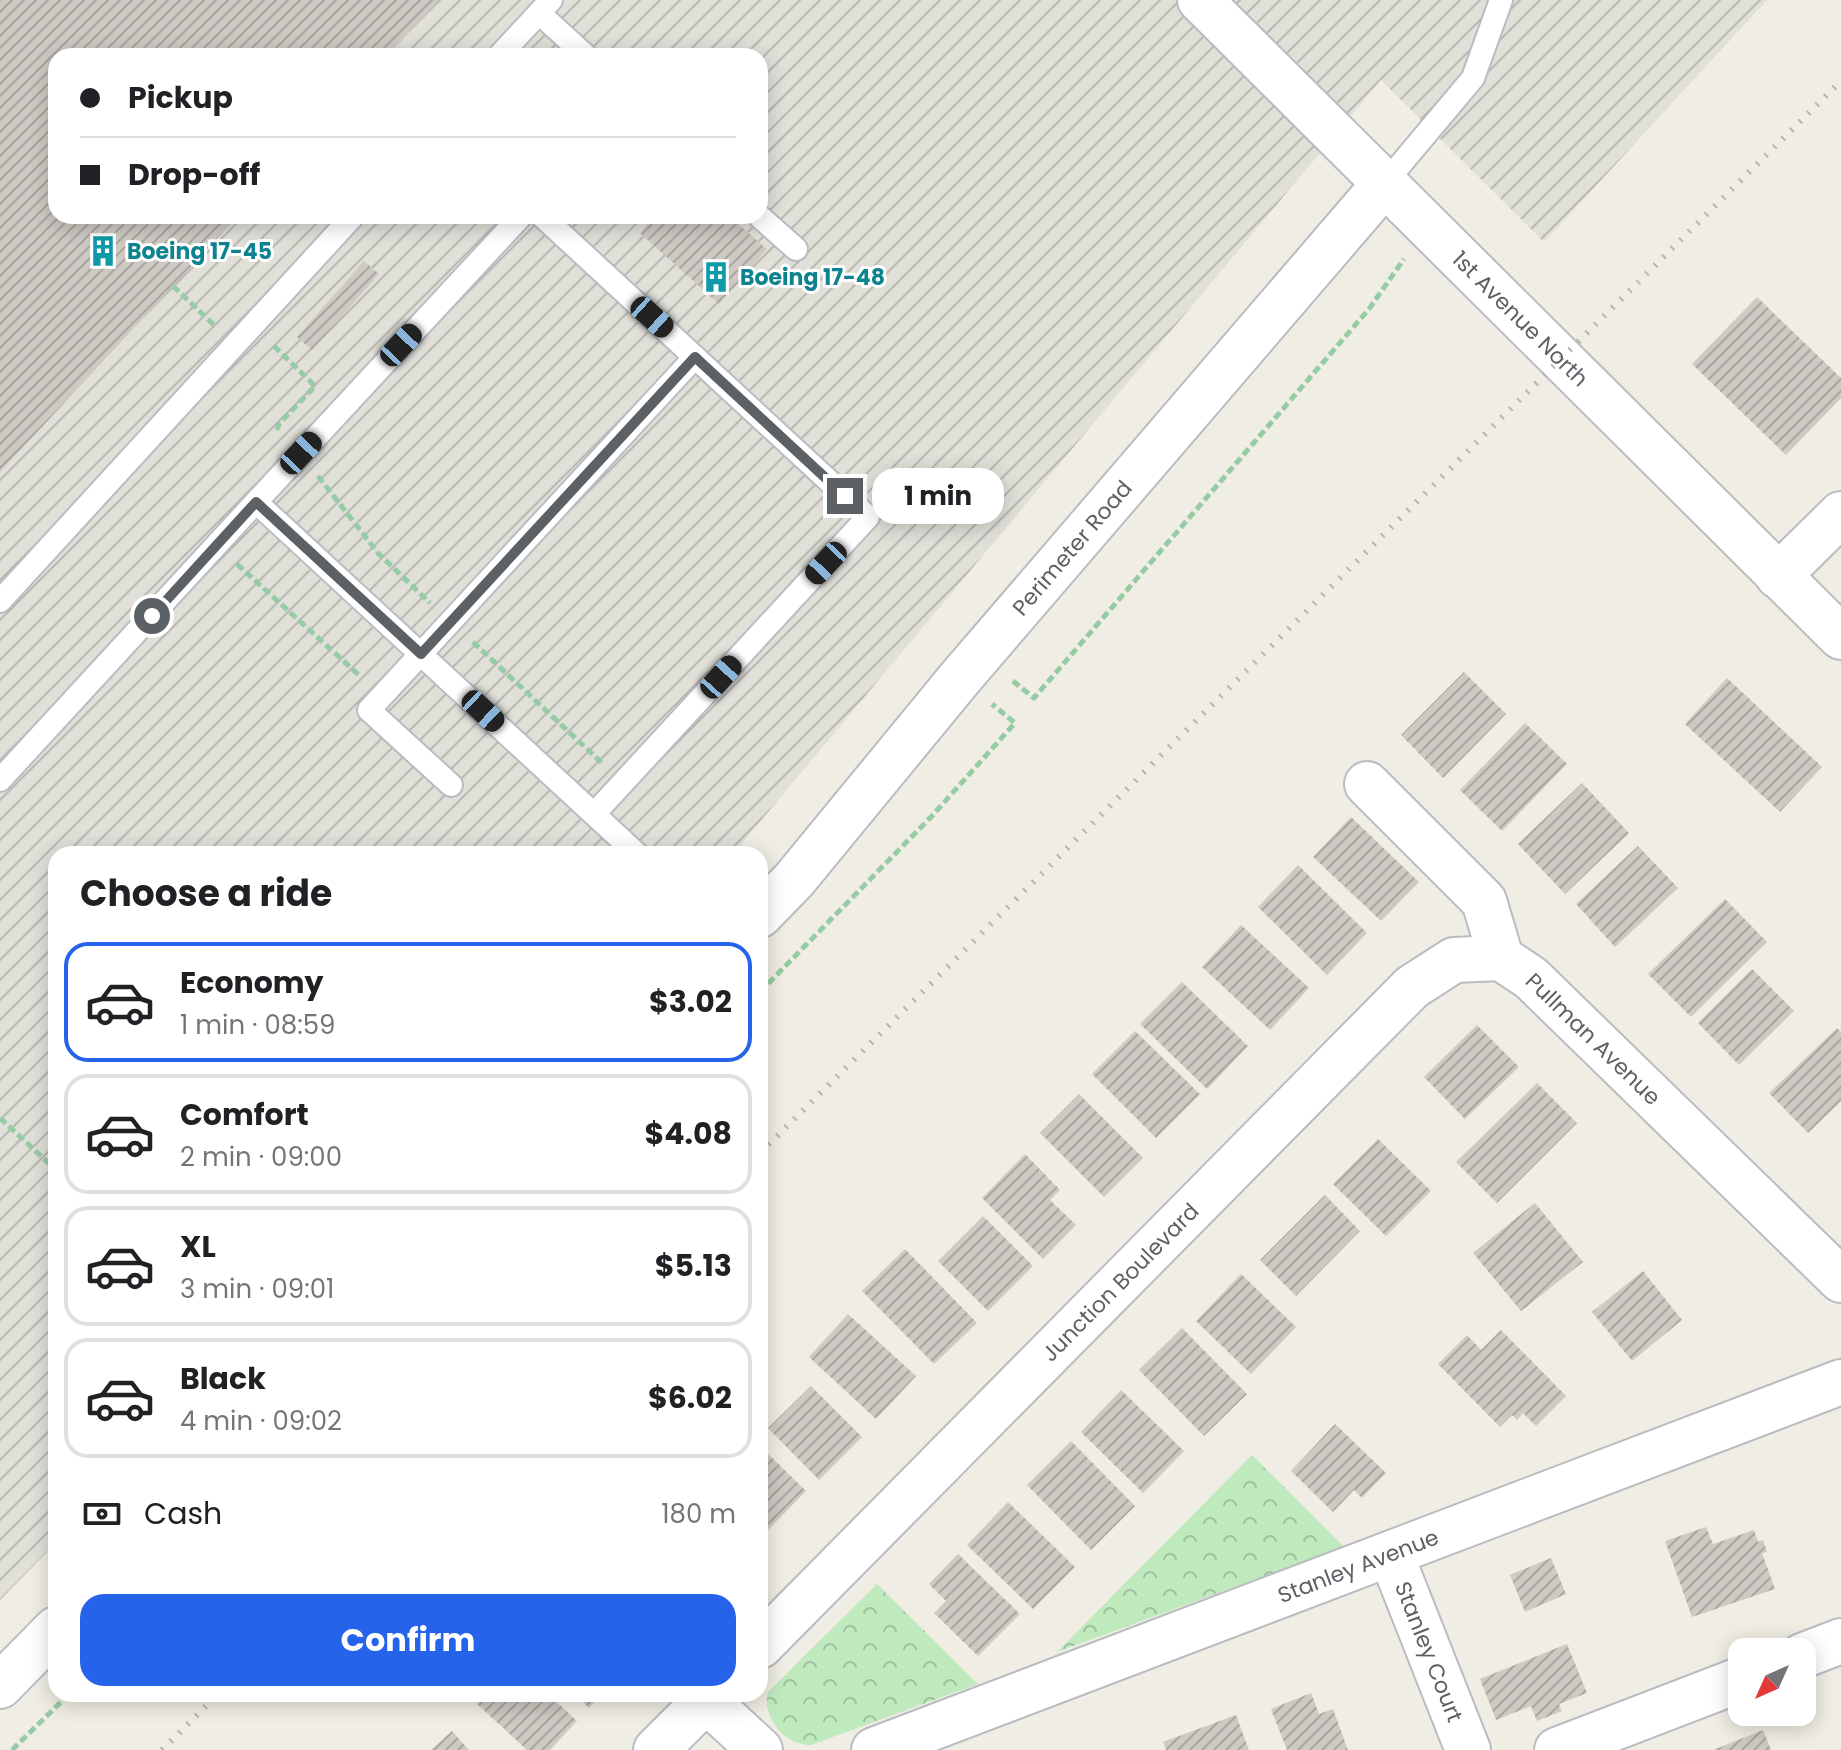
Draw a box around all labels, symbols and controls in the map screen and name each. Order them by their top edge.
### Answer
text: Pickup [128,76,233,119]
text: Drop-off [128,153,260,196]
building icon: Boeing 17-45 [86,234,120,268]
place label: Boeing 17-45 [127,236,272,267]
street label: 1st Avenue North [1445,244,1595,394]
building icon: Boeing 17-48 [699,260,733,294]
place label: Boeing 17-48 [740,262,885,293]
car [626,292,678,342]
car [376,319,426,371]
car [276,427,326,479]
callout: 1 min [873,468,1005,524]
street label: Perimeter Road [1005,474,1139,622]
route end [827,478,863,514]
text: 1 min [904,478,972,514]
car [801,537,851,589]
route start [134,598,170,634]
car [696,651,746,703]
car [457,686,509,736]
text: Choose a ride [80,868,332,919]
text: Economy [180,961,324,1004]
icon: car [84,966,156,1038]
street label: Pullman Avenue [1518,966,1667,1112]
text: $3.02 [649,980,732,1023]
text: 1 min · 08:59 [180,1007,335,1043]
text: Comfort [180,1093,309,1136]
icon: car [84,1098,156,1170]
text: $4.08 [644,1112,732,1155]
text: 2 min · 09:00 [180,1139,342,1175]
street label: Junction Boulevard [1035,1196,1206,1369]
text: XL [180,1225,216,1268]
icon: car [84,1230,156,1302]
text: $5.13 [655,1244,732,1287]
text: 3 min · 09:01 [180,1271,334,1307]
text: Black [180,1357,266,1400]
icon: car [84,1362,156,1434]
text: $6.02 [648,1376,732,1419]
text: 4 min · 09:02 [180,1403,342,1439]
icon: cash [80,1492,124,1536]
text: Cash [144,1492,222,1535]
text: 180 m [661,1496,736,1532]
street label: Stanley Avenue [1273,1522,1443,1611]
street label: Stanley Court [1387,1577,1470,1727]
button: Confirm [80,1594,736,1686]
north arrow [1728,1638,1816,1726]
map controls [1728,1638,1816,1726]

